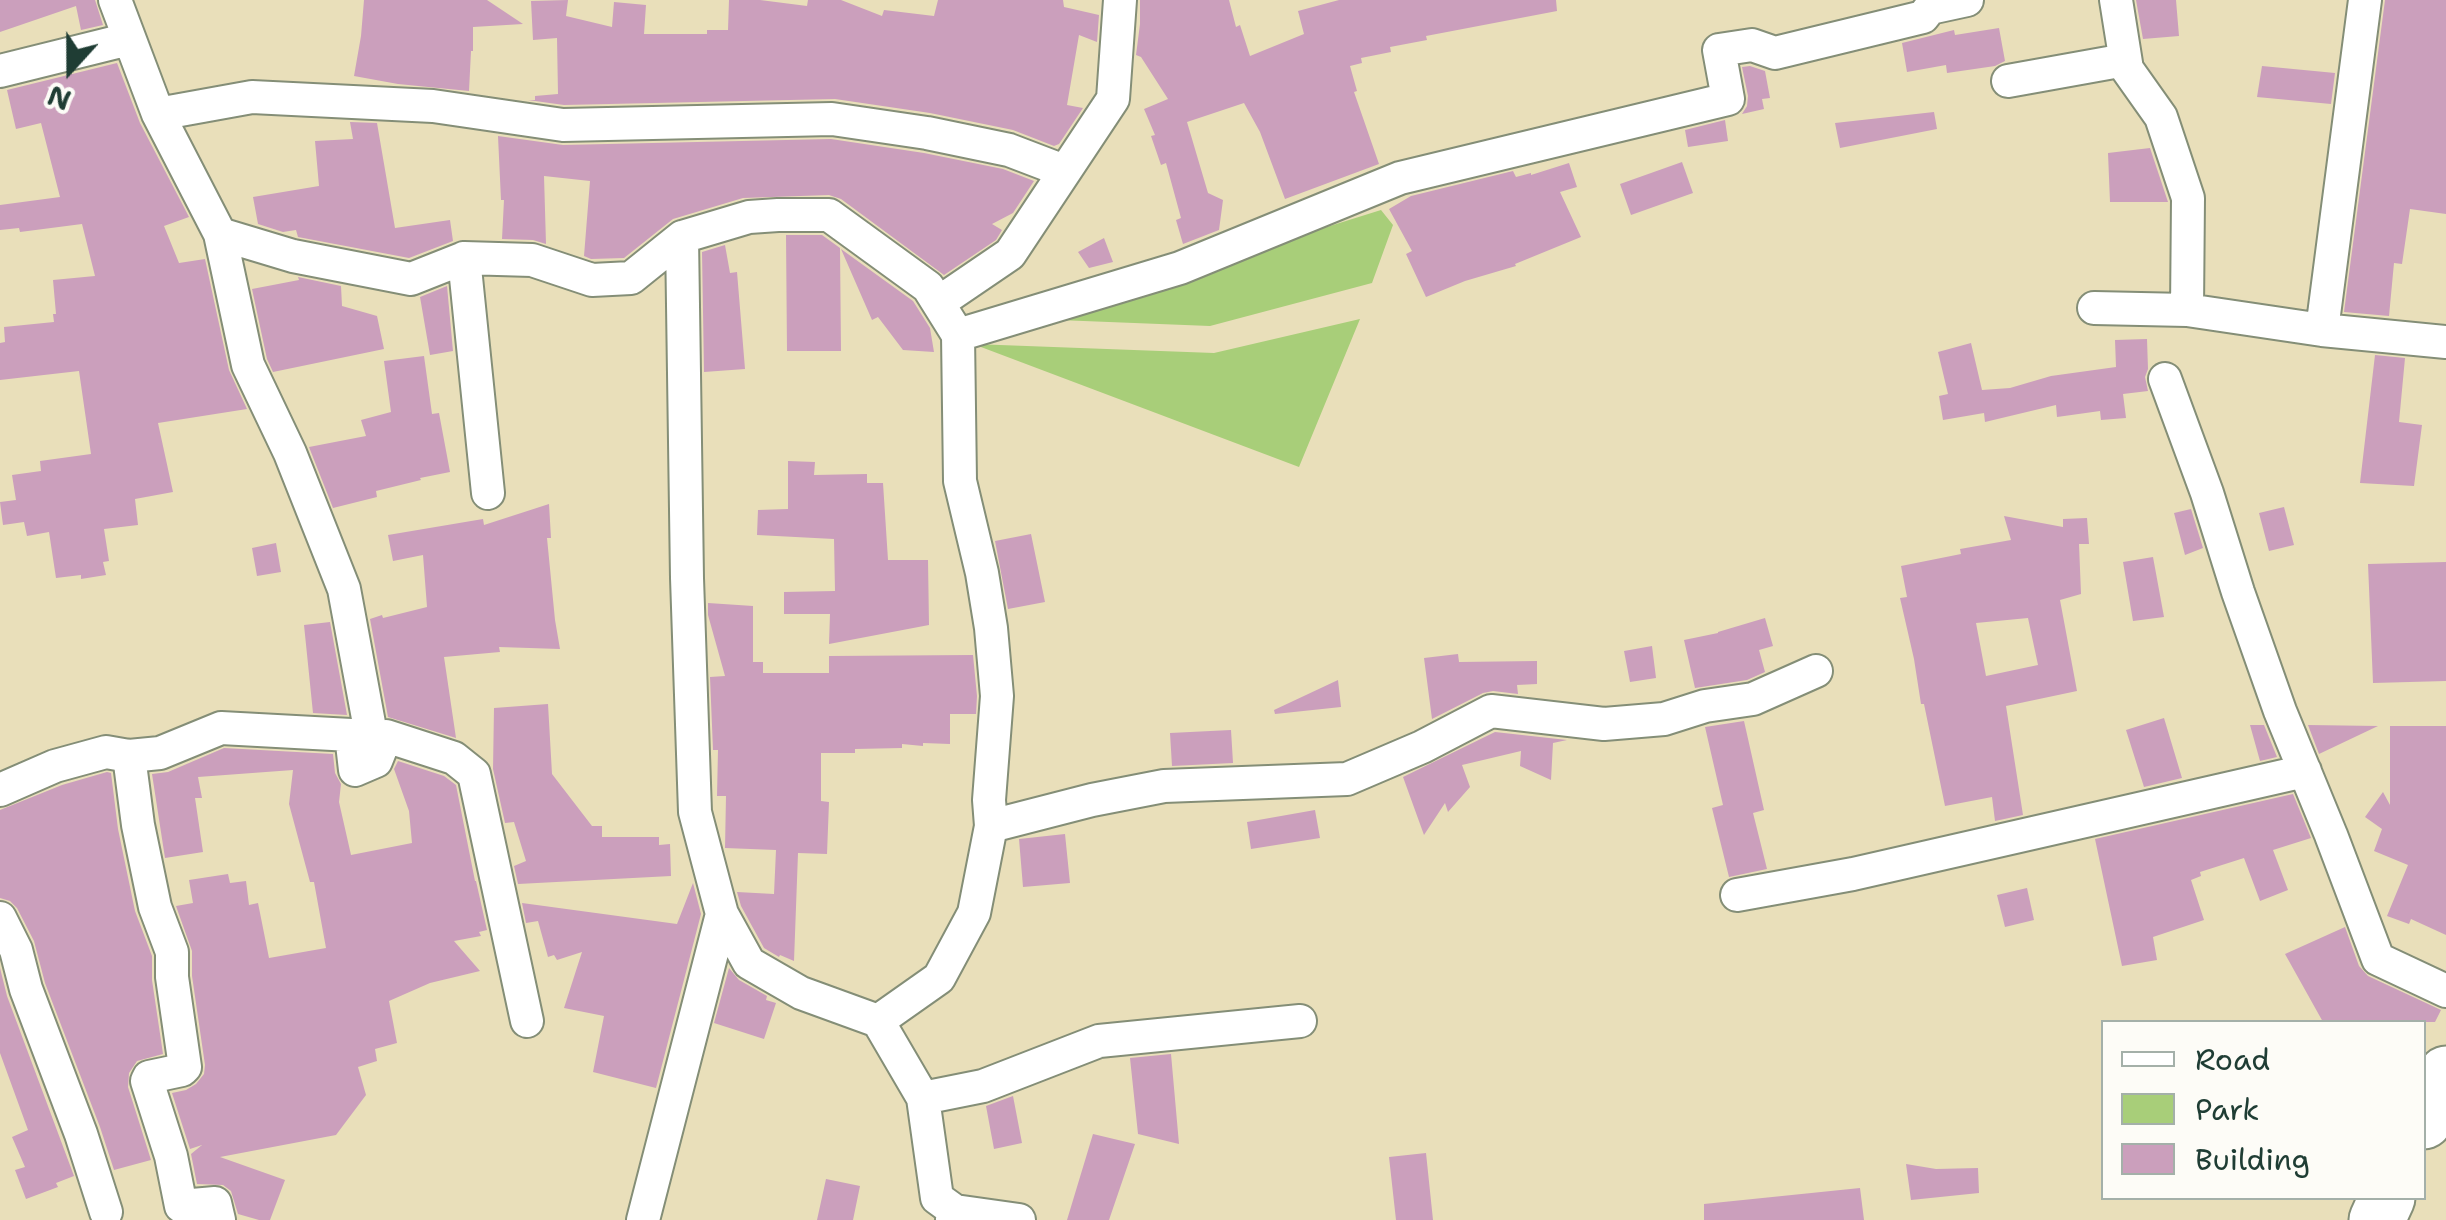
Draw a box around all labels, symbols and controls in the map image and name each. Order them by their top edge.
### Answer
north arrow [20,20,120,120]
text: N [42,76,76,120]
legend [2101,1020,2426,1200]
text: Road [2195,1039,2270,1080]
text: Park [2195,1089,2259,1130]
text: Building [2195,1139,2310,1180]

